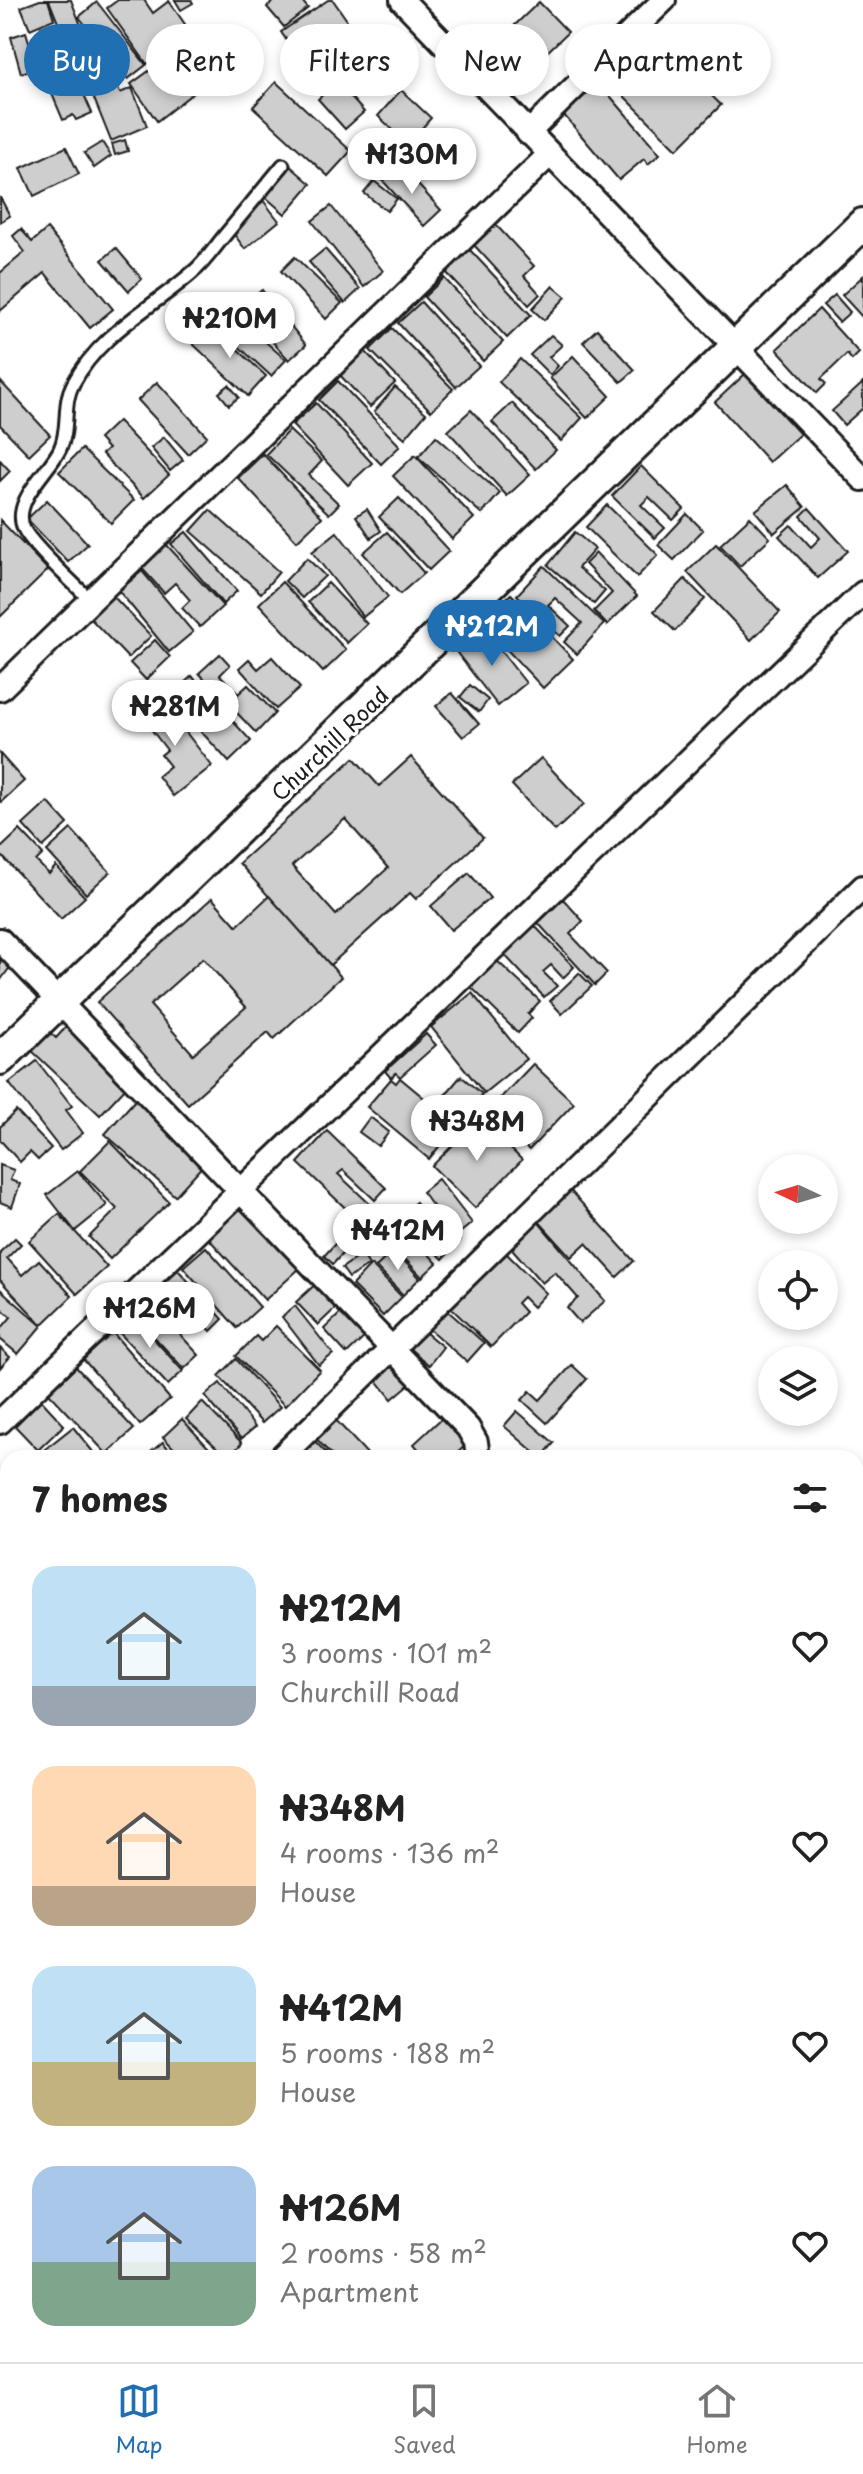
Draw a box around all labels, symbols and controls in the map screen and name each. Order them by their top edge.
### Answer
chip: Buy [24,24,130,96]
chip: Rent [146,24,264,96]
chip: Filters [280,24,419,96]
chip: New [435,24,549,96]
chip: Apartment [565,24,771,96]
pin: ₦130M [356,128,468,196]
text: ₦130M [366,134,458,173]
pin: ₦210M [174,292,286,360]
text: ₦210M [183,298,277,337]
pin: ₦212M [436,600,548,668]
text: ₦212M [445,606,539,645]
street label: Churchill Road [263,678,395,808]
pin: ₦281M [119,680,231,748]
text: ₦281M [130,686,220,725]
pin: ₦348M [421,1095,533,1163]
text: ₦348M [429,1101,525,1140]
north arrow [758,1154,838,1234]
map controls [758,1154,838,1426]
pin: ₦412M [342,1204,454,1272]
text: ₦412M [351,1210,445,1249]
button: locate [758,1250,838,1330]
pin: ₦126M [94,1282,206,1350]
text: ₦126M [104,1288,196,1327]
button: layers [758,1346,838,1426]
text: 7 homes [32,1472,168,1524]
icon: filters [788,1476,832,1520]
text: ₦212M [280,1581,402,1633]
icon: home [96,1598,192,1694]
icon: heart [788,1624,832,1668]
text: 3 rooms · 101 m² [280,1633,492,1672]
text: Churchill Road [280,1672,460,1711]
text: ₦348M [280,1781,406,1833]
icon: home [96,1798,192,1894]
icon: heart [788,1824,832,1868]
text: 4 rooms · 136 m² [280,1833,500,1872]
text: House [280,1872,356,1911]
text: ₦412M [280,1981,403,2033]
icon: home [96,1998,192,2094]
icon: heart [788,2024,832,2068]
text: 5 rooms · 188 m² [280,2033,495,2072]
text: House [280,2072,356,2111]
text: ₦126M [280,2181,401,2233]
icon: home [96,2198,192,2294]
icon: heart [788,2224,832,2268]
text: 2 rooms · 58 m² [280,2233,487,2272]
text: Apartment [280,2272,419,2311]
tab: Map [115,2379,162,2460]
tab: Saved [393,2379,456,2460]
tab: Home [686,2379,748,2460]

